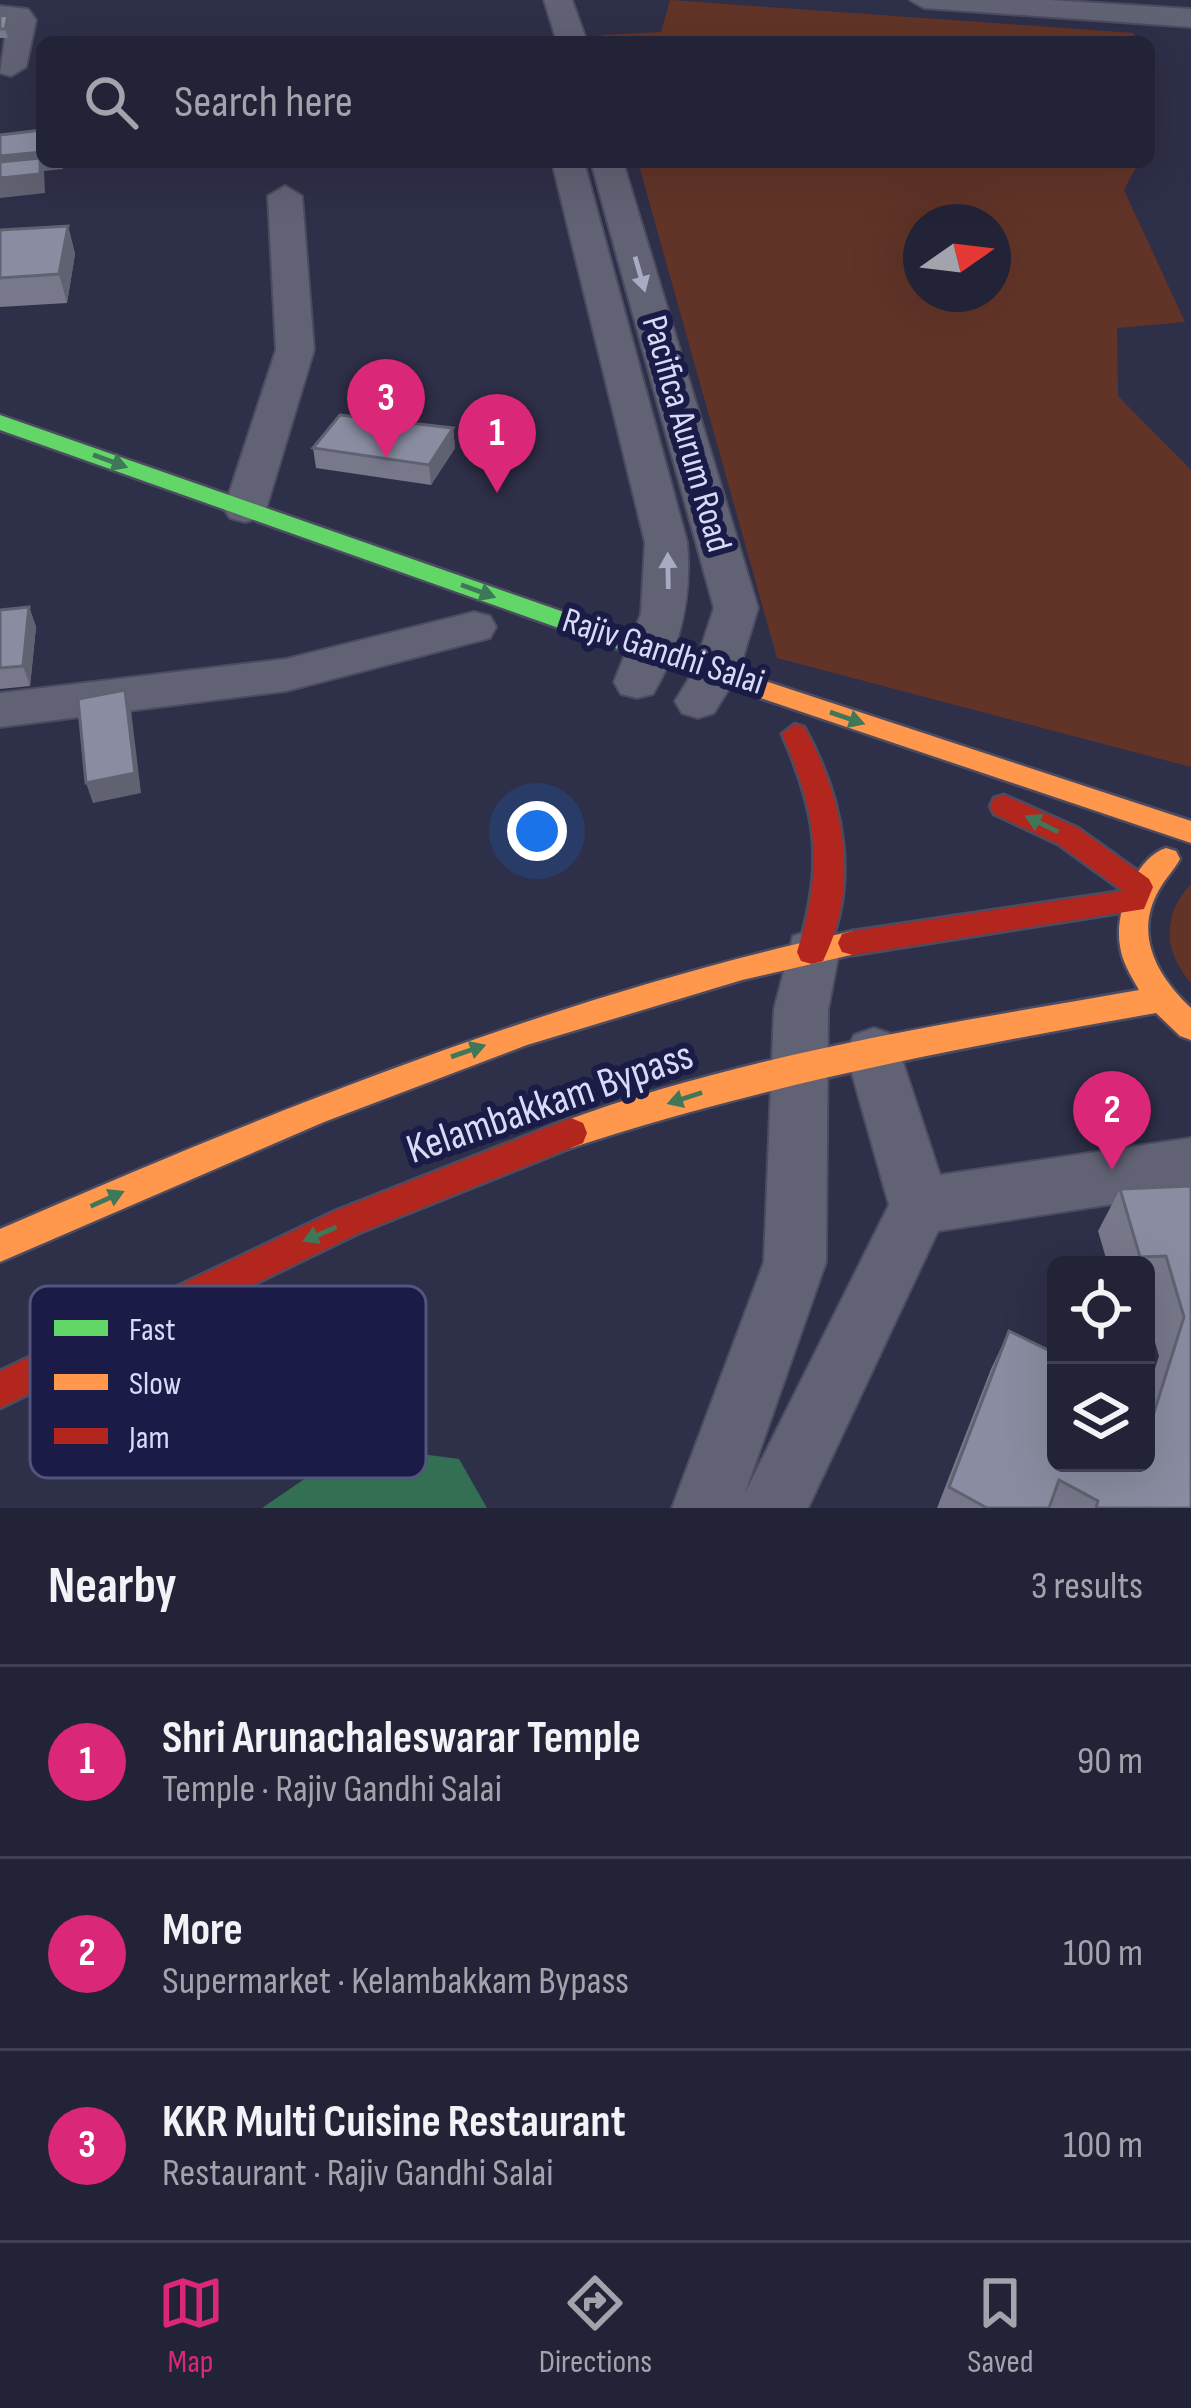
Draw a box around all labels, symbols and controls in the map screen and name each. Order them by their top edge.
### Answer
search box [36,36,1155,168]
icon: search [78,69,144,135]
text: Search here [174,75,353,130]
north arrow [903,204,1011,312]
one-way arrow [632,257,650,293]
street label: Pacifica Aurum Road [632,311,740,557]
pin: 3 [347,359,425,458]
pin: 1 [458,394,536,493]
one-way arrow [92,453,128,471]
one-way arrow [658,551,677,589]
one-way arrow [460,583,496,601]
street label: Rajiv Gandhi Salai [557,599,769,705]
one-way arrow [829,710,865,729]
your location [507,801,567,861]
one-way arrow [1024,814,1059,834]
street label: Kelambakkam Bypass [400,1030,700,1176]
one-way arrow [450,1040,487,1059]
pin: 2 [1073,1071,1151,1170]
one-way arrow [666,1089,703,1108]
one-way arrow [90,1189,125,1209]
one-way arrow [302,1225,338,1244]
map controls [1047,1256,1155,1472]
button: locate [1047,1256,1155,1364]
legend [30,1286,426,1478]
text: Fast [129,1310,176,1350]
text: Slow [129,1364,181,1404]
button: layers [1047,1364,1155,1472]
text: Jam [128,1418,170,1458]
text: Nearby [48,1556,177,1617]
text: 3 results [1031,1563,1143,1610]
text: Shri Arunachaleswarar Temple [162,1711,641,1766]
text: 1 [79,1738,95,1785]
text: 90 m [1077,1738,1143,1785]
text: Temple · Rajiv Gandhi Salai [162,1766,502,1813]
text: More [162,1903,243,1958]
text: 2 [78,1930,96,1977]
text: 100 m [1063,1930,1143,1977]
text: Supermarket · Kelambakkam Bypass [162,1958,629,2005]
text: KKR Multi Cuisine Restaurant [162,2095,626,2150]
text: 3 [78,2122,96,2169]
text: 100 m [1063,2122,1143,2169]
text: Restaurant · Rajiv Gandhi Salai [162,2150,554,2197]
tab: Map [158,2270,224,2382]
tab: Directions [539,2270,652,2382]
tab: Saved [967,2270,1033,2382]

